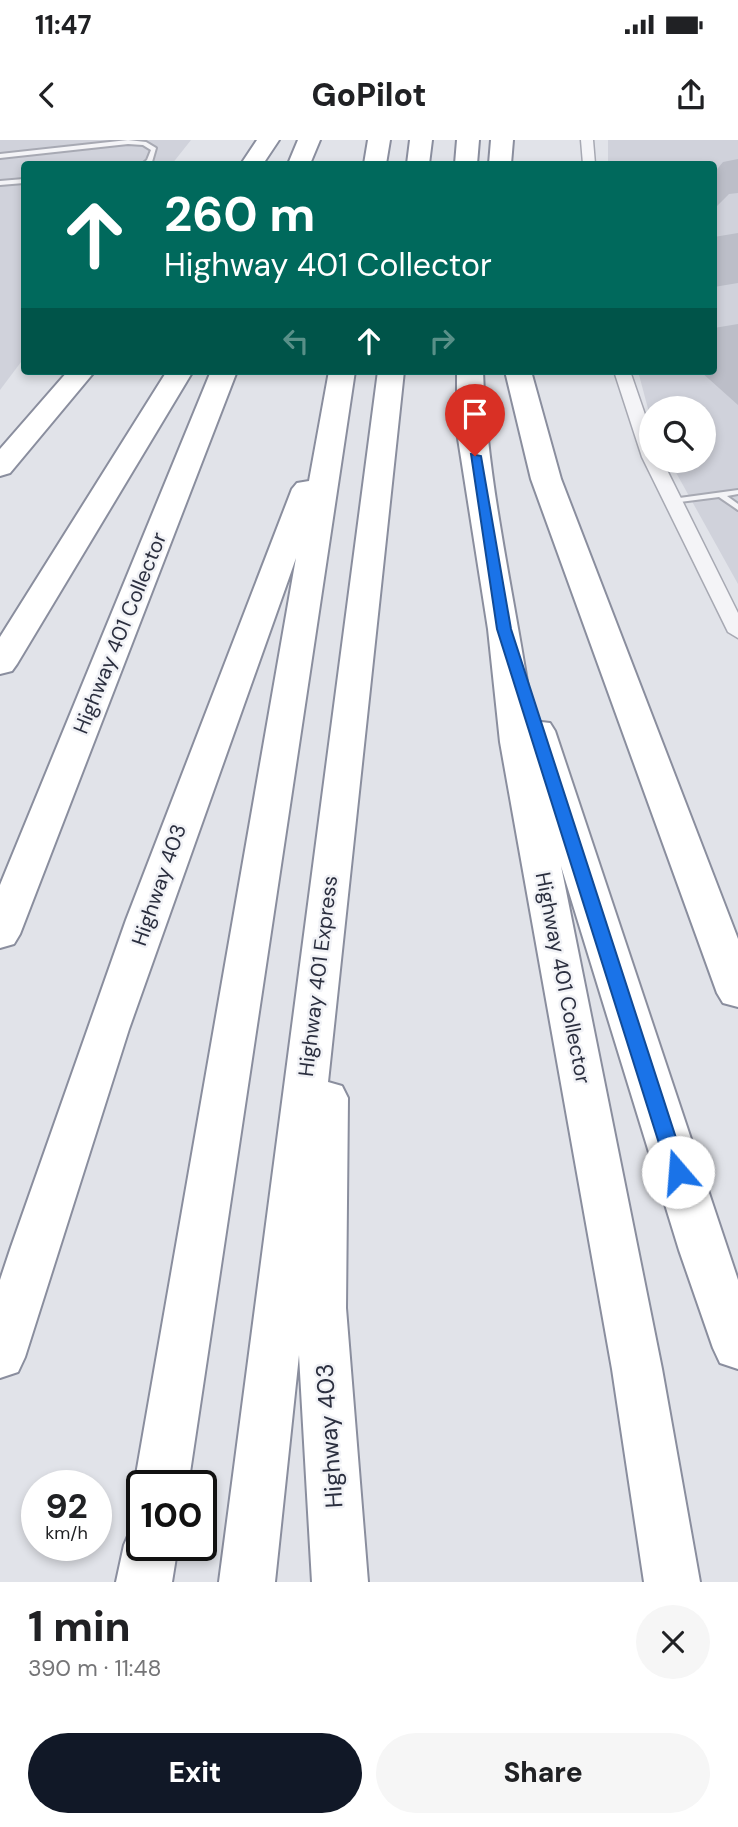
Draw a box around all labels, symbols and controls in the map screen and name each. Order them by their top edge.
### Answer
text: 11:47 [35,8,91,42]
text: GoPilot [312,74,426,116]
icon: back [28,76,66,114]
icon: share [672,76,710,114]
text: 260 m [164,182,315,246]
icon: ahead [49,189,140,280]
text: Highway 401 Collector [164,244,492,286]
icon: left [277,322,315,360]
icon: ahead [350,322,388,360]
icon: right [423,322,461,360]
pin [445,384,505,456]
icon: arrive [456,395,494,433]
map controls [639,396,716,473]
button: search [639,396,716,473]
street label: Highway 401 Collector [67,528,173,738]
street label: Highway 403 [125,821,193,949]
street label: Highway 401 Collector [529,870,597,1086]
street label: Highway 401 Express [292,874,344,1078]
position arrow [641,1135,715,1209]
street label: Highway 403 [308,1363,350,1509]
speed limit sign: 100 [126,1470,217,1561]
text: 92 [45,1483,88,1529]
text: km/h [45,1521,88,1545]
text: 1 min [28,1599,131,1654]
button: close [636,1605,710,1679]
text: 390 m · 11:48 [28,1653,161,1683]
button: Exit [28,1733,362,1813]
button: Share [376,1733,710,1813]

